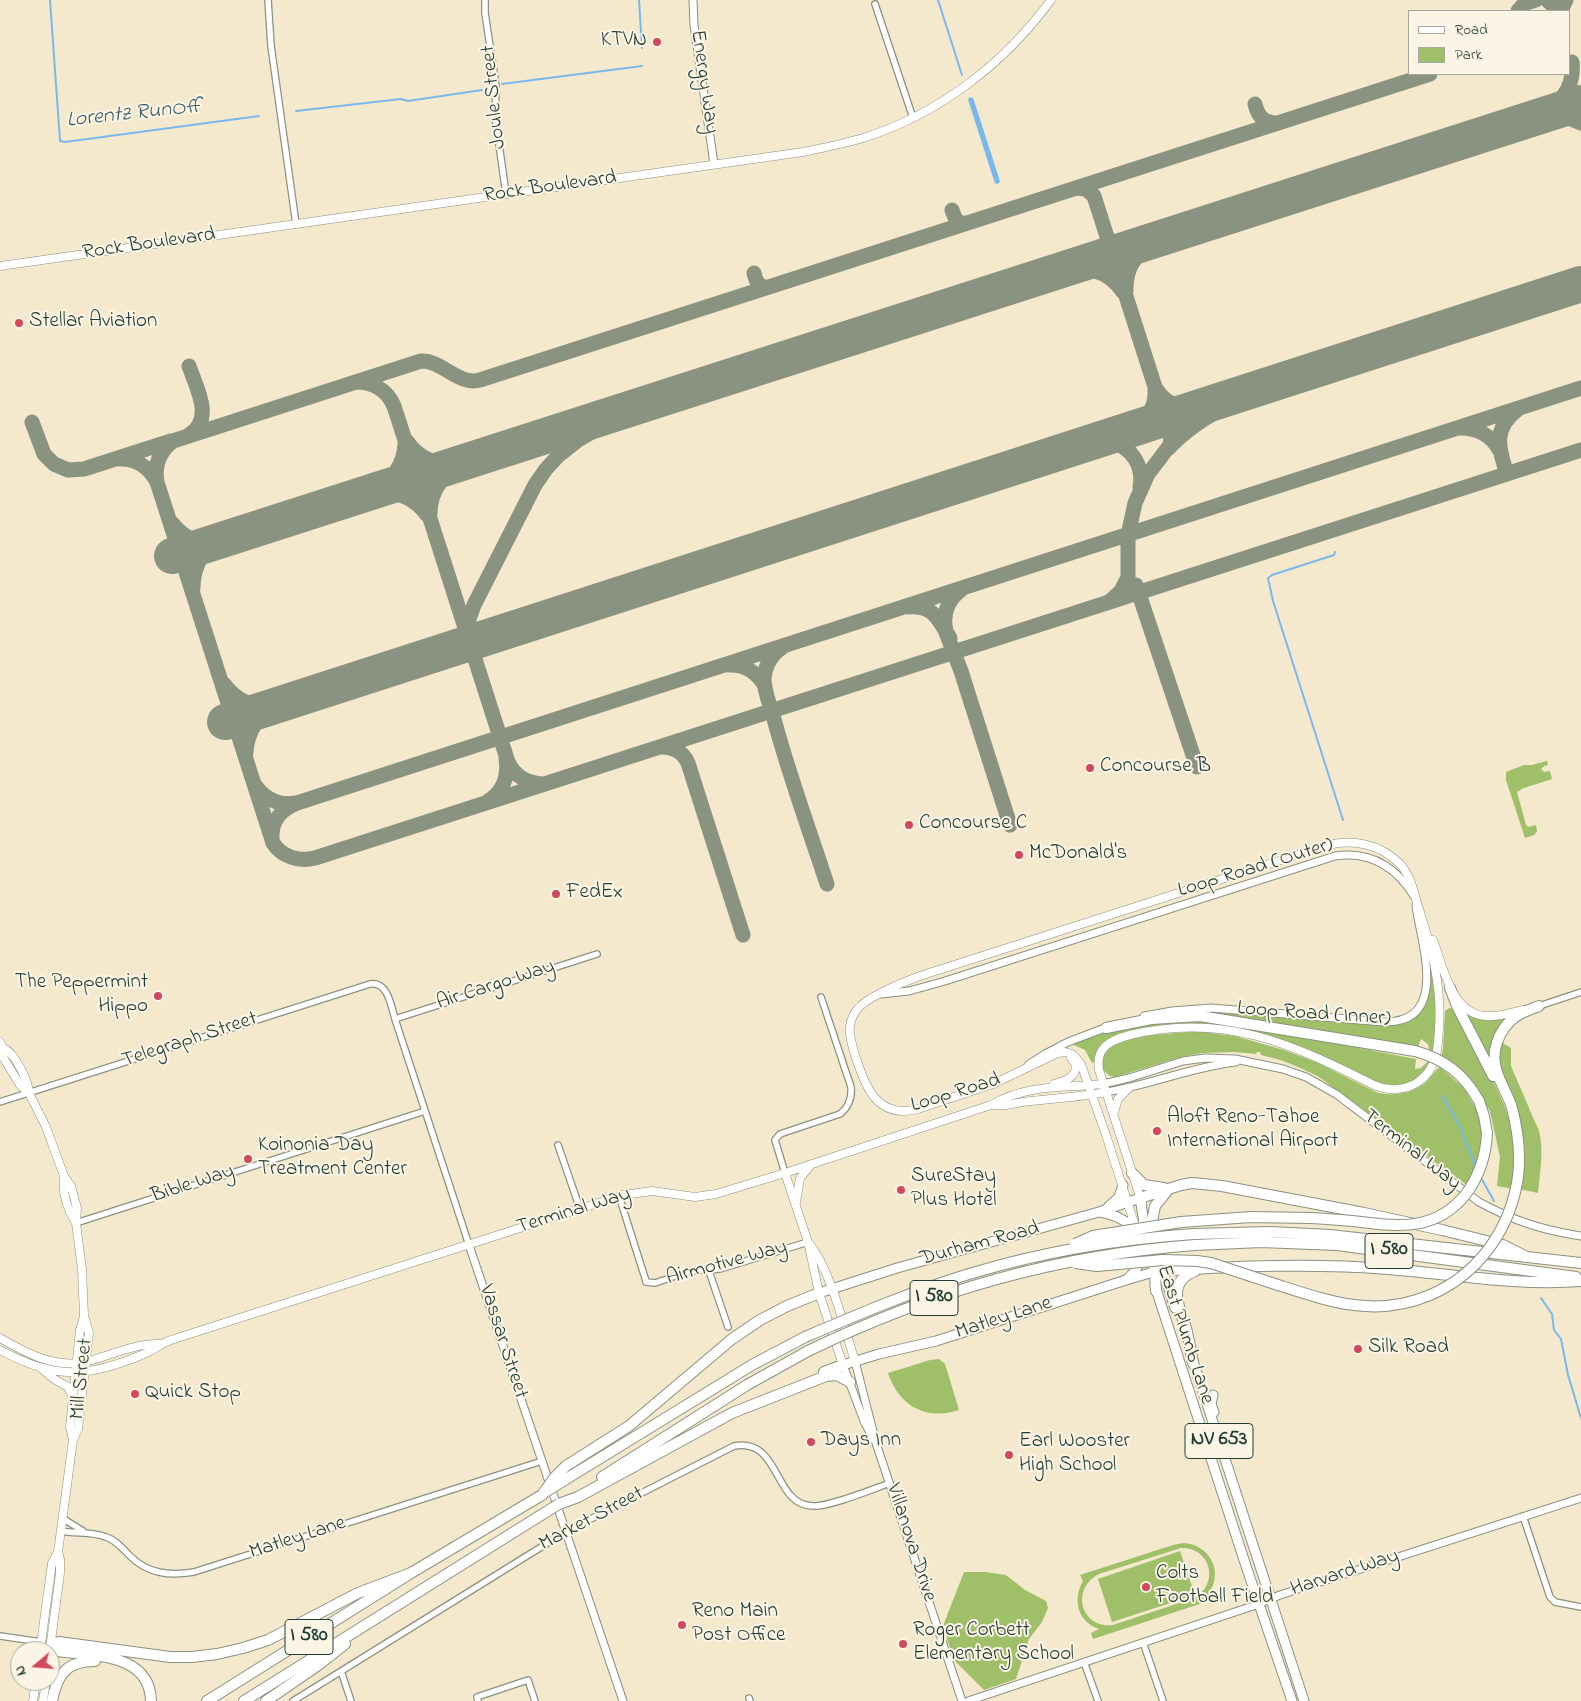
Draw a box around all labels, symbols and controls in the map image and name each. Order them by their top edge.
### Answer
legend [1408,10,1571,75]
text: Road [1455,19,1488,41]
street label: Energy Way [683,28,723,136]
place label: KTVN [601,29,647,55]
marker: KTVN [651,36,663,48]
street label: Joule Street [477,44,513,150]
text: Park [1455,44,1482,66]
water label: Lorentz RunOff [65,95,203,135]
street label: Rock Boulevard [482,166,618,210]
street label: Rock Boulevard [81,223,217,267]
place label: Stellar Aviation [29,310,157,336]
marker: Stellar Aviation [13,317,25,329]
place label: Concourse B [1100,755,1211,781]
marker: Concourse B [1084,762,1096,774]
place label: Concourse C [919,812,1027,838]
marker: Concourse C [903,819,915,831]
street label: Loop Road (Outer) [1175,833,1337,905]
place label: McDonald's [1029,842,1127,868]
marker: McDonald's [1013,849,1025,861]
place label: FedEx [566,881,623,907]
marker: FedEx [550,888,562,900]
street label: Air Cargo Way [434,955,558,1017]
place label: The Peppermint Hippo [15,971,148,1021]
marker: The Peppermint Hippo [152,990,164,1002]
street label: Loop Road (Inner) [1236,997,1392,1033]
street label: Telegraph Street [119,1007,261,1075]
street label: Loop Road [908,1069,1004,1119]
street label: Terminal Way [1357,1105,1465,1197]
place label: Aloft Reno-Tahoe International Airport [1167,1106,1338,1156]
marker: Aloft Reno-Tahoe International Airport [1151,1125,1163,1137]
place label: Koinonia Day Treatment Center [258,1134,407,1184]
marker: Koinonia Day Treatment Center [242,1153,254,1165]
street label: Bible Way [148,1160,238,1210]
place label: SureStay Plus Hotel [911,1165,996,1215]
street label: Terminal Way [514,1183,634,1241]
marker: SureStay Plus Hotel [895,1184,907,1196]
street label: Durham Road [918,1217,1042,1273]
road number: I 580 [1365,1234,1413,1268]
street label: Airmotive Way [664,1236,790,1292]
street label: East Plumb Lane [1150,1262,1218,1408]
road number: I 580 [910,1280,958,1316]
street label: Vassar Street [472,1282,532,1402]
street label: Matley Lane [953,1292,1055,1346]
place label: Silk Road [1368,1336,1449,1362]
street label: Mill Street [66,1337,100,1421]
marker: Silk Road [1352,1343,1364,1355]
place label: Quick Stop [145,1381,241,1407]
marker: Quick Stop [129,1388,141,1400]
road number: NV 653 [1185,1424,1253,1458]
place label: Days Inn [821,1429,901,1455]
place label: Earl Wooster High School [1019,1430,1130,1480]
marker: Days Inn [805,1436,817,1448]
marker: Earl Wooster High School [1003,1449,1015,1461]
street label: Villanova Drive [879,1481,941,1605]
street label: Market Street [536,1482,648,1558]
street label: Matley Lane [247,1512,349,1566]
street label: Harvard Way [1288,1545,1402,1603]
place label: Colts Football Field [1156,1562,1273,1612]
marker: Colts Football Field [1140,1581,1152,1593]
place label: Reno Main Post Office [692,1600,785,1650]
marker: Reno Main Post Office [676,1619,688,1631]
place label: Roger Corbett Elementary School [913,1619,1074,1669]
road number: I 580 [285,1620,333,1654]
marker: Roger Corbett Elementary School [897,1638,909,1650]
north arrow [10,1641,60,1691]
text: N [10,1663,33,1678]

